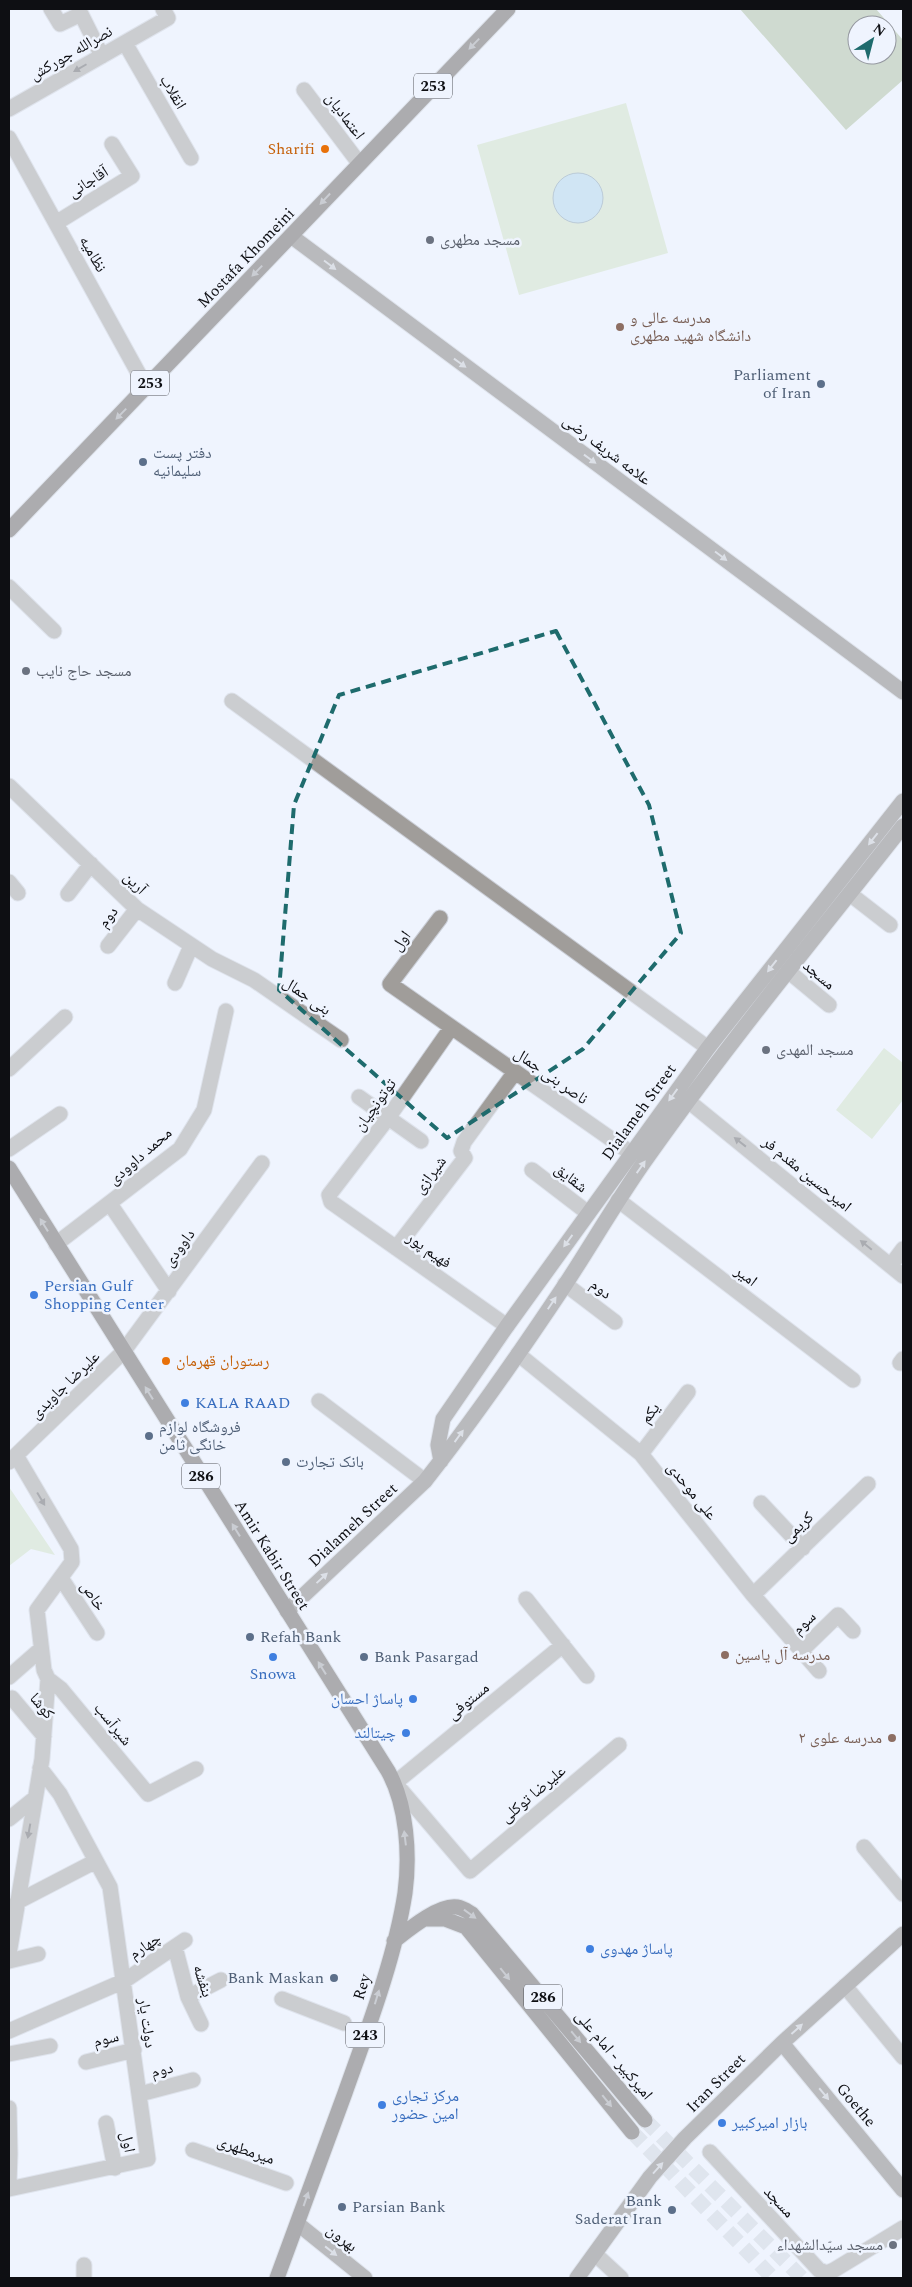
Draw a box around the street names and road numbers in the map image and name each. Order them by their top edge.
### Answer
street label: نصرالله جورکش [25,20,117,86]
street label: انقلاب [153,70,193,114]
road number: 253 [414,74,452,98]
street label: اعتمادیان [319,87,371,145]
street label: آقاجانی [63,160,114,204]
street label: Mostafa Khomeini [192,202,300,314]
street label: نظامیه [73,231,113,277]
road number: 253 [131,370,169,396]
street label: علامه شریف رضی [558,409,656,491]
street label: آرین [118,866,153,901]
street label: دوم [92,901,124,933]
street label: اول [385,925,417,957]
street label: مسجد [797,954,841,996]
street label: بنی جمال [278,971,336,1021]
street label: ناصر بنی جمال [509,1042,593,1110]
street label: Dialameh Street [596,1058,683,1165]
street label: توتونچیان [348,1073,403,1136]
street label: محمد داوودی [103,1121,177,1191]
street label: امیرحسین مقدم فر [756,1130,857,1218]
street label: شیرازی [408,1151,452,1199]
street label: شقایق [549,1157,593,1199]
street label: داوودی [157,1224,201,1272]
street label: فهیم پور [401,1225,456,1274]
street label: امیر [729,1259,763,1293]
street label: دوم [585,1273,617,1305]
street label: علیرضا جاویدی [24,1345,106,1425]
street label: یکم [634,1397,666,1429]
street label: علی موحدی [661,1456,723,1526]
road number: 286 [182,1464,220,1488]
street label: Dialameh Street [303,1477,403,1573]
street label: Amir Kabir Street [228,1495,316,1615]
street label: کریمی [777,1506,820,1548]
street label: خاص [74,1576,112,1616]
street label: سوم [786,1605,822,1641]
street label: مستوفی [441,1676,495,1726]
street label: کوشا [24,1687,61,1725]
street label: شیرآسب [88,1697,138,1751]
street label: علیرضا توکلی [495,1759,571,1829]
street label: چهارم [124,1926,166,1966]
street label: بنفشه [186,1962,220,2000]
street label: Rey [347,1970,378,2003]
road number: 286 [524,1984,562,2010]
street label: دولت یار [131,1995,162,2050]
street label: امیرکبیر - امام علی [569,2005,659,2105]
road number: 243 [346,2022,384,2048]
street label: سوم [91,2024,121,2054]
street label: Iran Street [681,2047,752,2118]
street label: دوم [148,2056,176,2084]
street label: Goethe [830,2078,882,2132]
street label: اول [114,2129,142,2155]
street label: میرمطهری [214,2129,278,2171]
street label: مسجد [758,2181,800,2223]
street label: بهرون [321,2218,363,2258]

